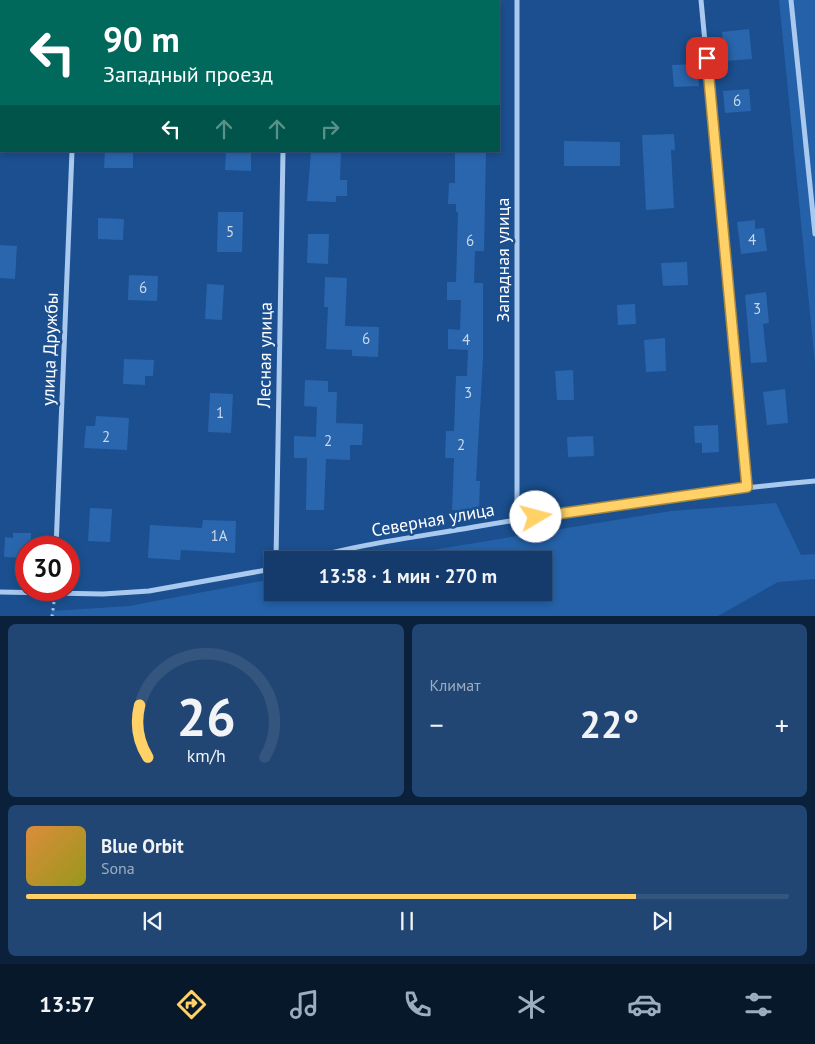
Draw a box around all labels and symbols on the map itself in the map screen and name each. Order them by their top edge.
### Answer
pin [686,37,728,79]
house number: 6 [733,91,741,110]
street label: Западная улица [491,198,514,322]
house number: 5 [226,222,234,241]
house number: 4 [748,230,756,249]
house number: 6 [466,231,474,250]
house number: 6 [139,278,147,297]
street label: улица Дружбы [36,292,63,406]
house number: 3 [753,299,761,318]
street label: Лесная улица [252,302,277,409]
house number: 6 [362,329,370,348]
house number: 4 [462,330,470,349]
house number: 3 [464,383,472,402]
house number: 1 [216,403,224,422]
house number: 2 [102,427,110,446]
house number: 2 [324,431,332,450]
house number: 2 [457,435,465,454]
position arrow [509,490,561,542]
street label: Северная улица [370,497,496,542]
house number: 1А [211,526,228,545]
speed limit sign: 30 [15,536,80,601]

